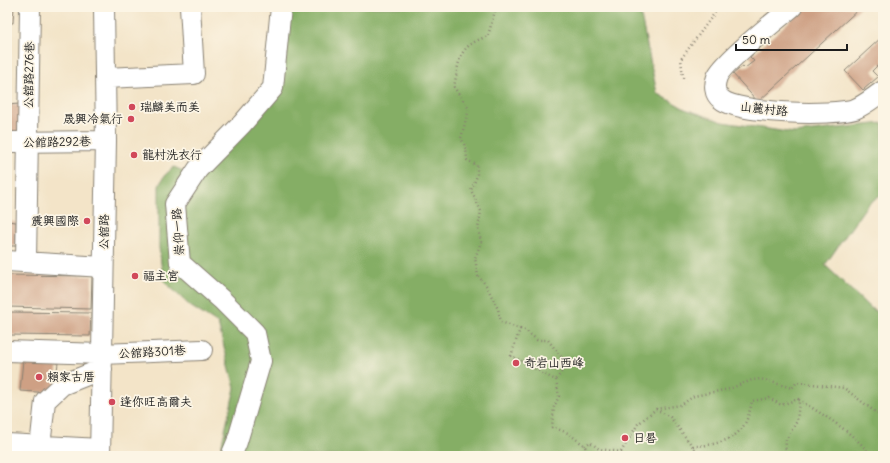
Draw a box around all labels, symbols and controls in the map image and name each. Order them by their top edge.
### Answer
scale bar [736,26,847,52]
text: 50 m [742,32,771,47]
street label: 公舘路276巷 [20,41,37,109]
place label: 瑞麟美而美 [140,99,200,114]
street label: 山麓村路 [739,99,789,118]
marker: 瑞麟美而美 [127,102,137,112]
place label: 晟興冷氣行 [63,111,123,126]
marker: 晟興冷氣行 [126,114,136,124]
street label: 公館路292巷 [23,133,91,150]
place label: 龍村洗衣行 [142,147,202,162]
marker: 龍村洗衣行 [129,150,139,160]
street label: 崇仰一路 [168,208,187,257]
place label: 震興國際 [31,213,79,228]
street label: 公舘路 [96,214,111,250]
marker: 震興國際 [82,216,92,226]
place label: 福主宮 [143,268,179,283]
marker: 福主宮 [130,271,140,281]
street label: 公舘路301巷 [118,342,186,361]
place label: 奇岩山西峰 [524,355,584,370]
marker: 奇岩山西峰 [511,358,521,368]
place label: 賴家古厝 [47,369,95,384]
marker: 賴家古厝 [34,372,44,382]
place label: 逢你旺高爾夫 [120,394,192,409]
marker: 逢你旺高爾夫 [107,397,117,407]
place label: 日晷 [633,430,657,445]
marker: 日晷 [620,433,630,443]

